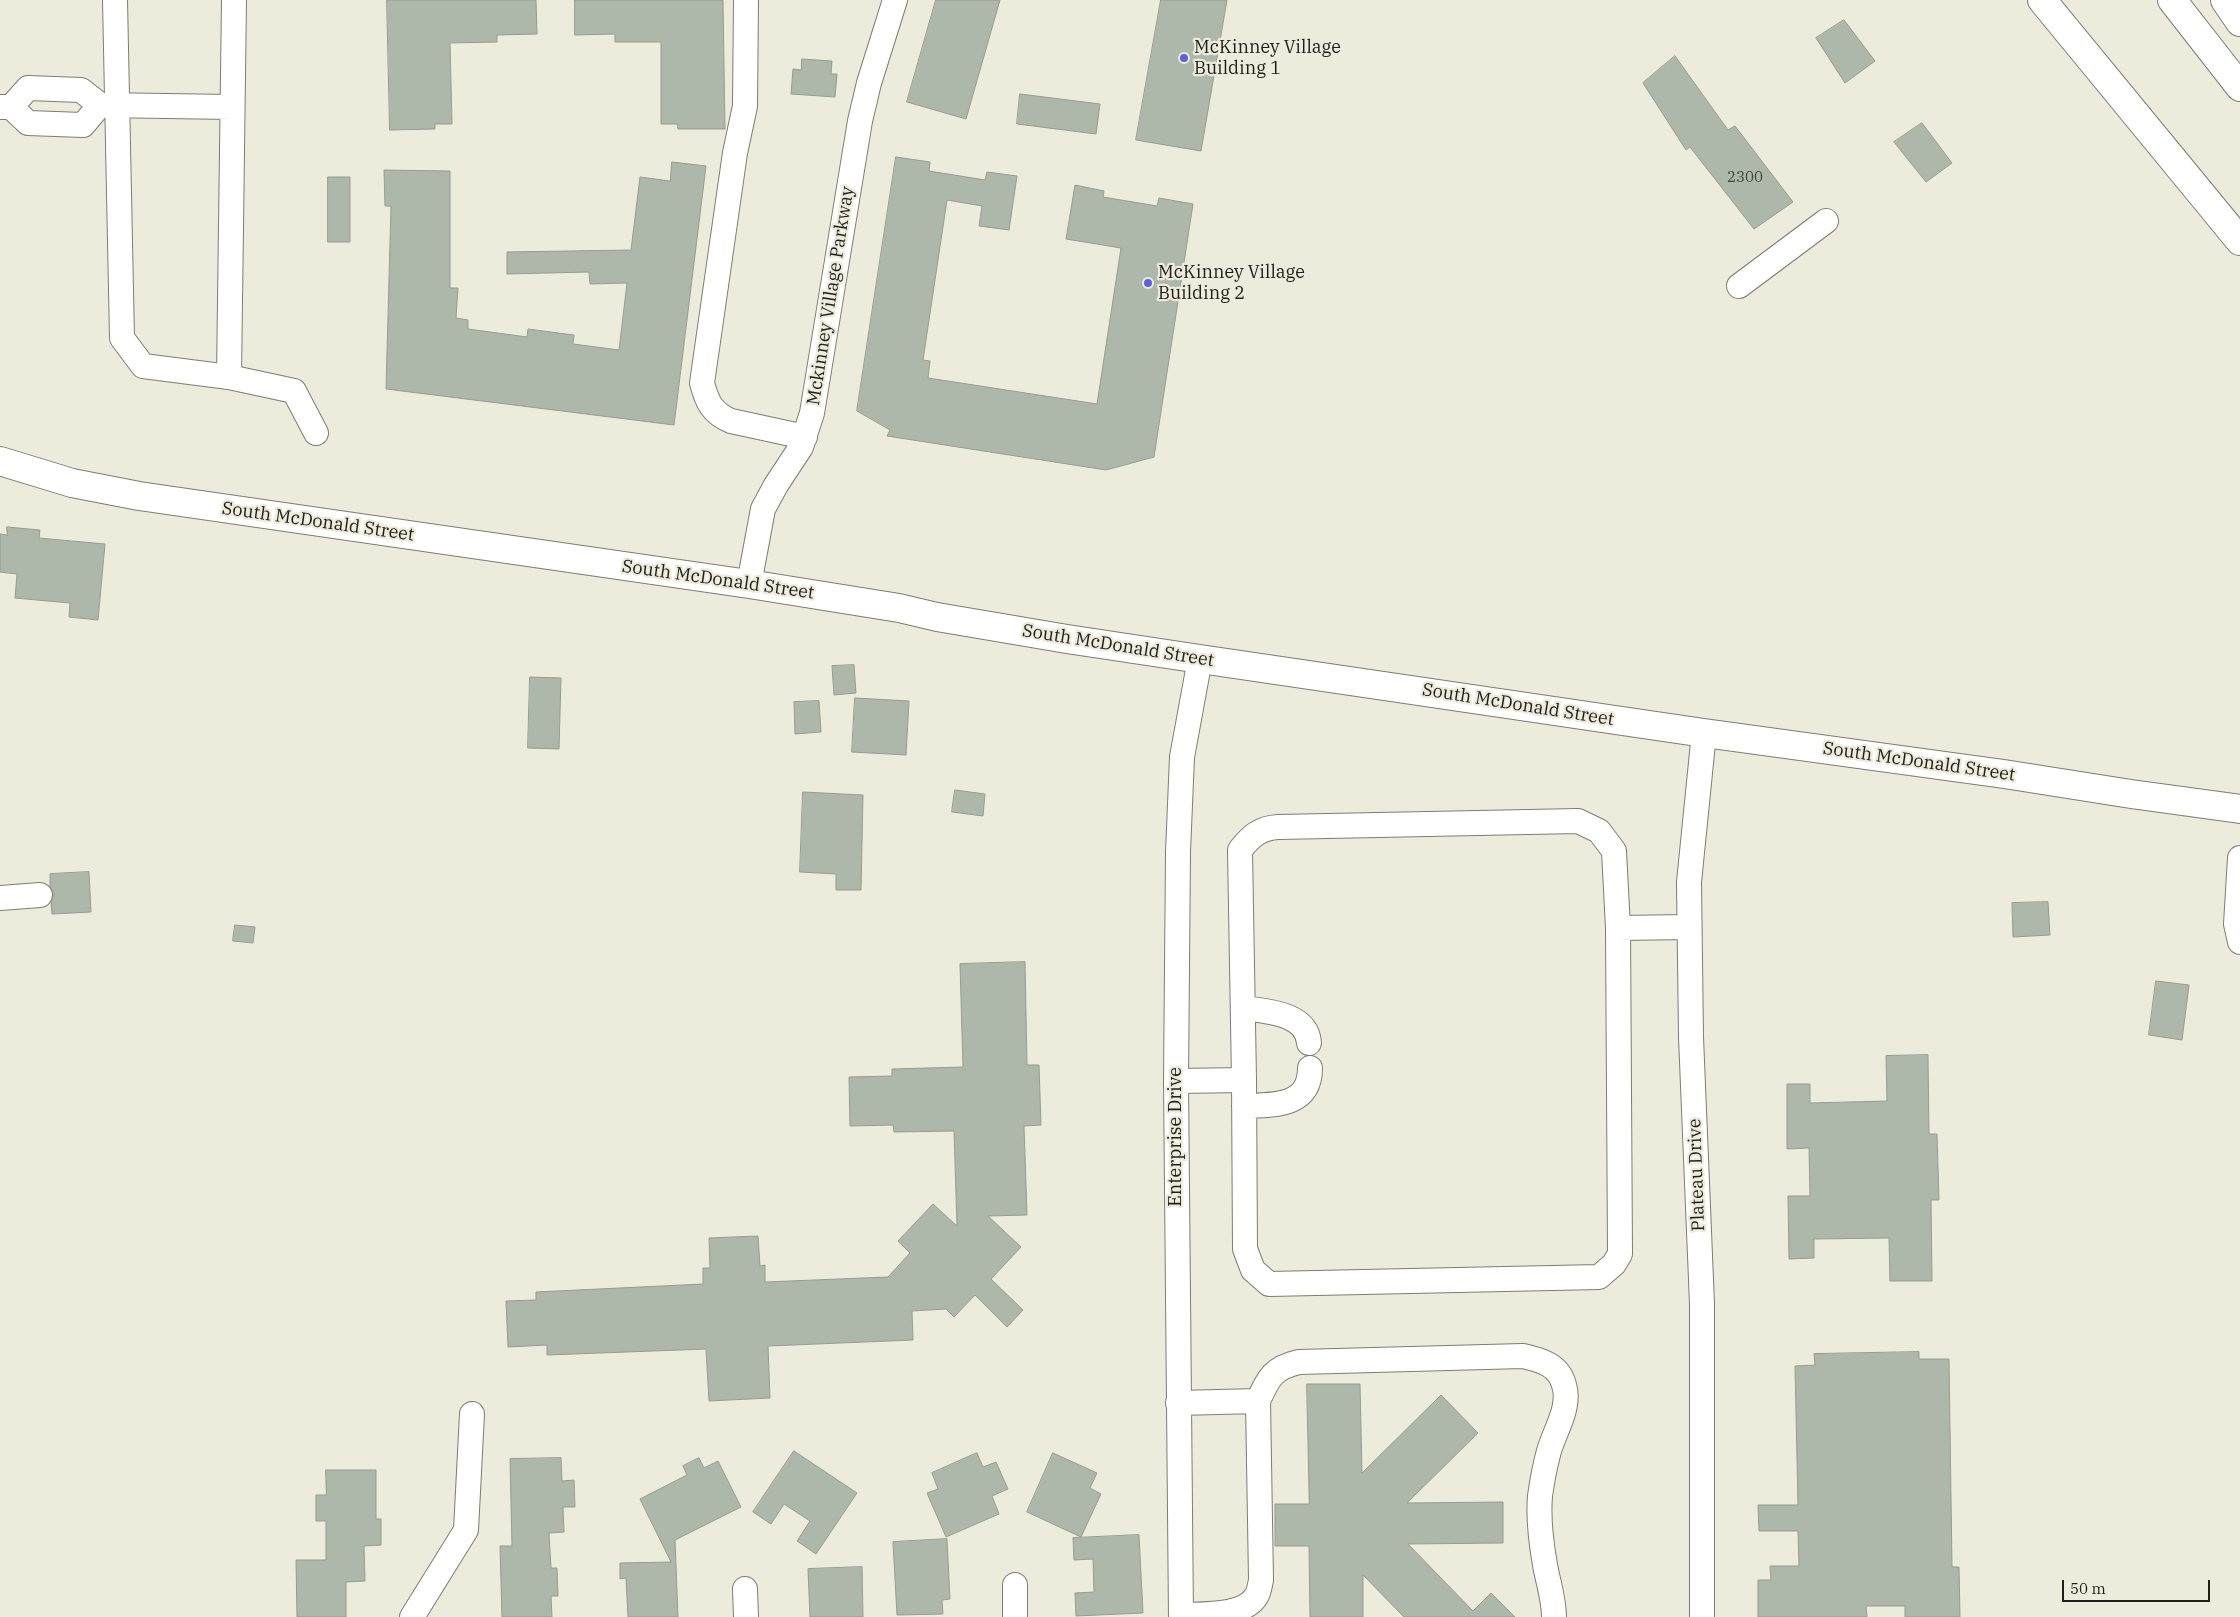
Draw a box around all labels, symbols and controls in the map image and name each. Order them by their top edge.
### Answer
place label: McKinney Village Building 1 [1194,37,1341,80]
marker: McKinney Village Building 1 [1178,52,1190,64]
house number: 2300 [1727,169,1763,187]
street label: Mckinney Village Parkway [803,185,859,407]
place label: McKinney Village Building 2 [1158,262,1305,304]
marker: McKinney Village Building 2 [1142,277,1154,289]
street label: South McDonald Street [220,498,416,546]
street label: South McDonald Street [620,556,816,604]
street label: South McDonald Street [1021,620,1215,672]
street label: South McDonald Street [1421,679,1615,731]
street label: South McDonald Street [1821,738,2017,786]
street label: Enterprise Drive [1165,1067,1187,1207]
street label: Plateau Drive [1684,1118,1710,1232]
scale bar [2065,1570,2212,1602]
text: 50 m [2070,1579,2106,1598]

